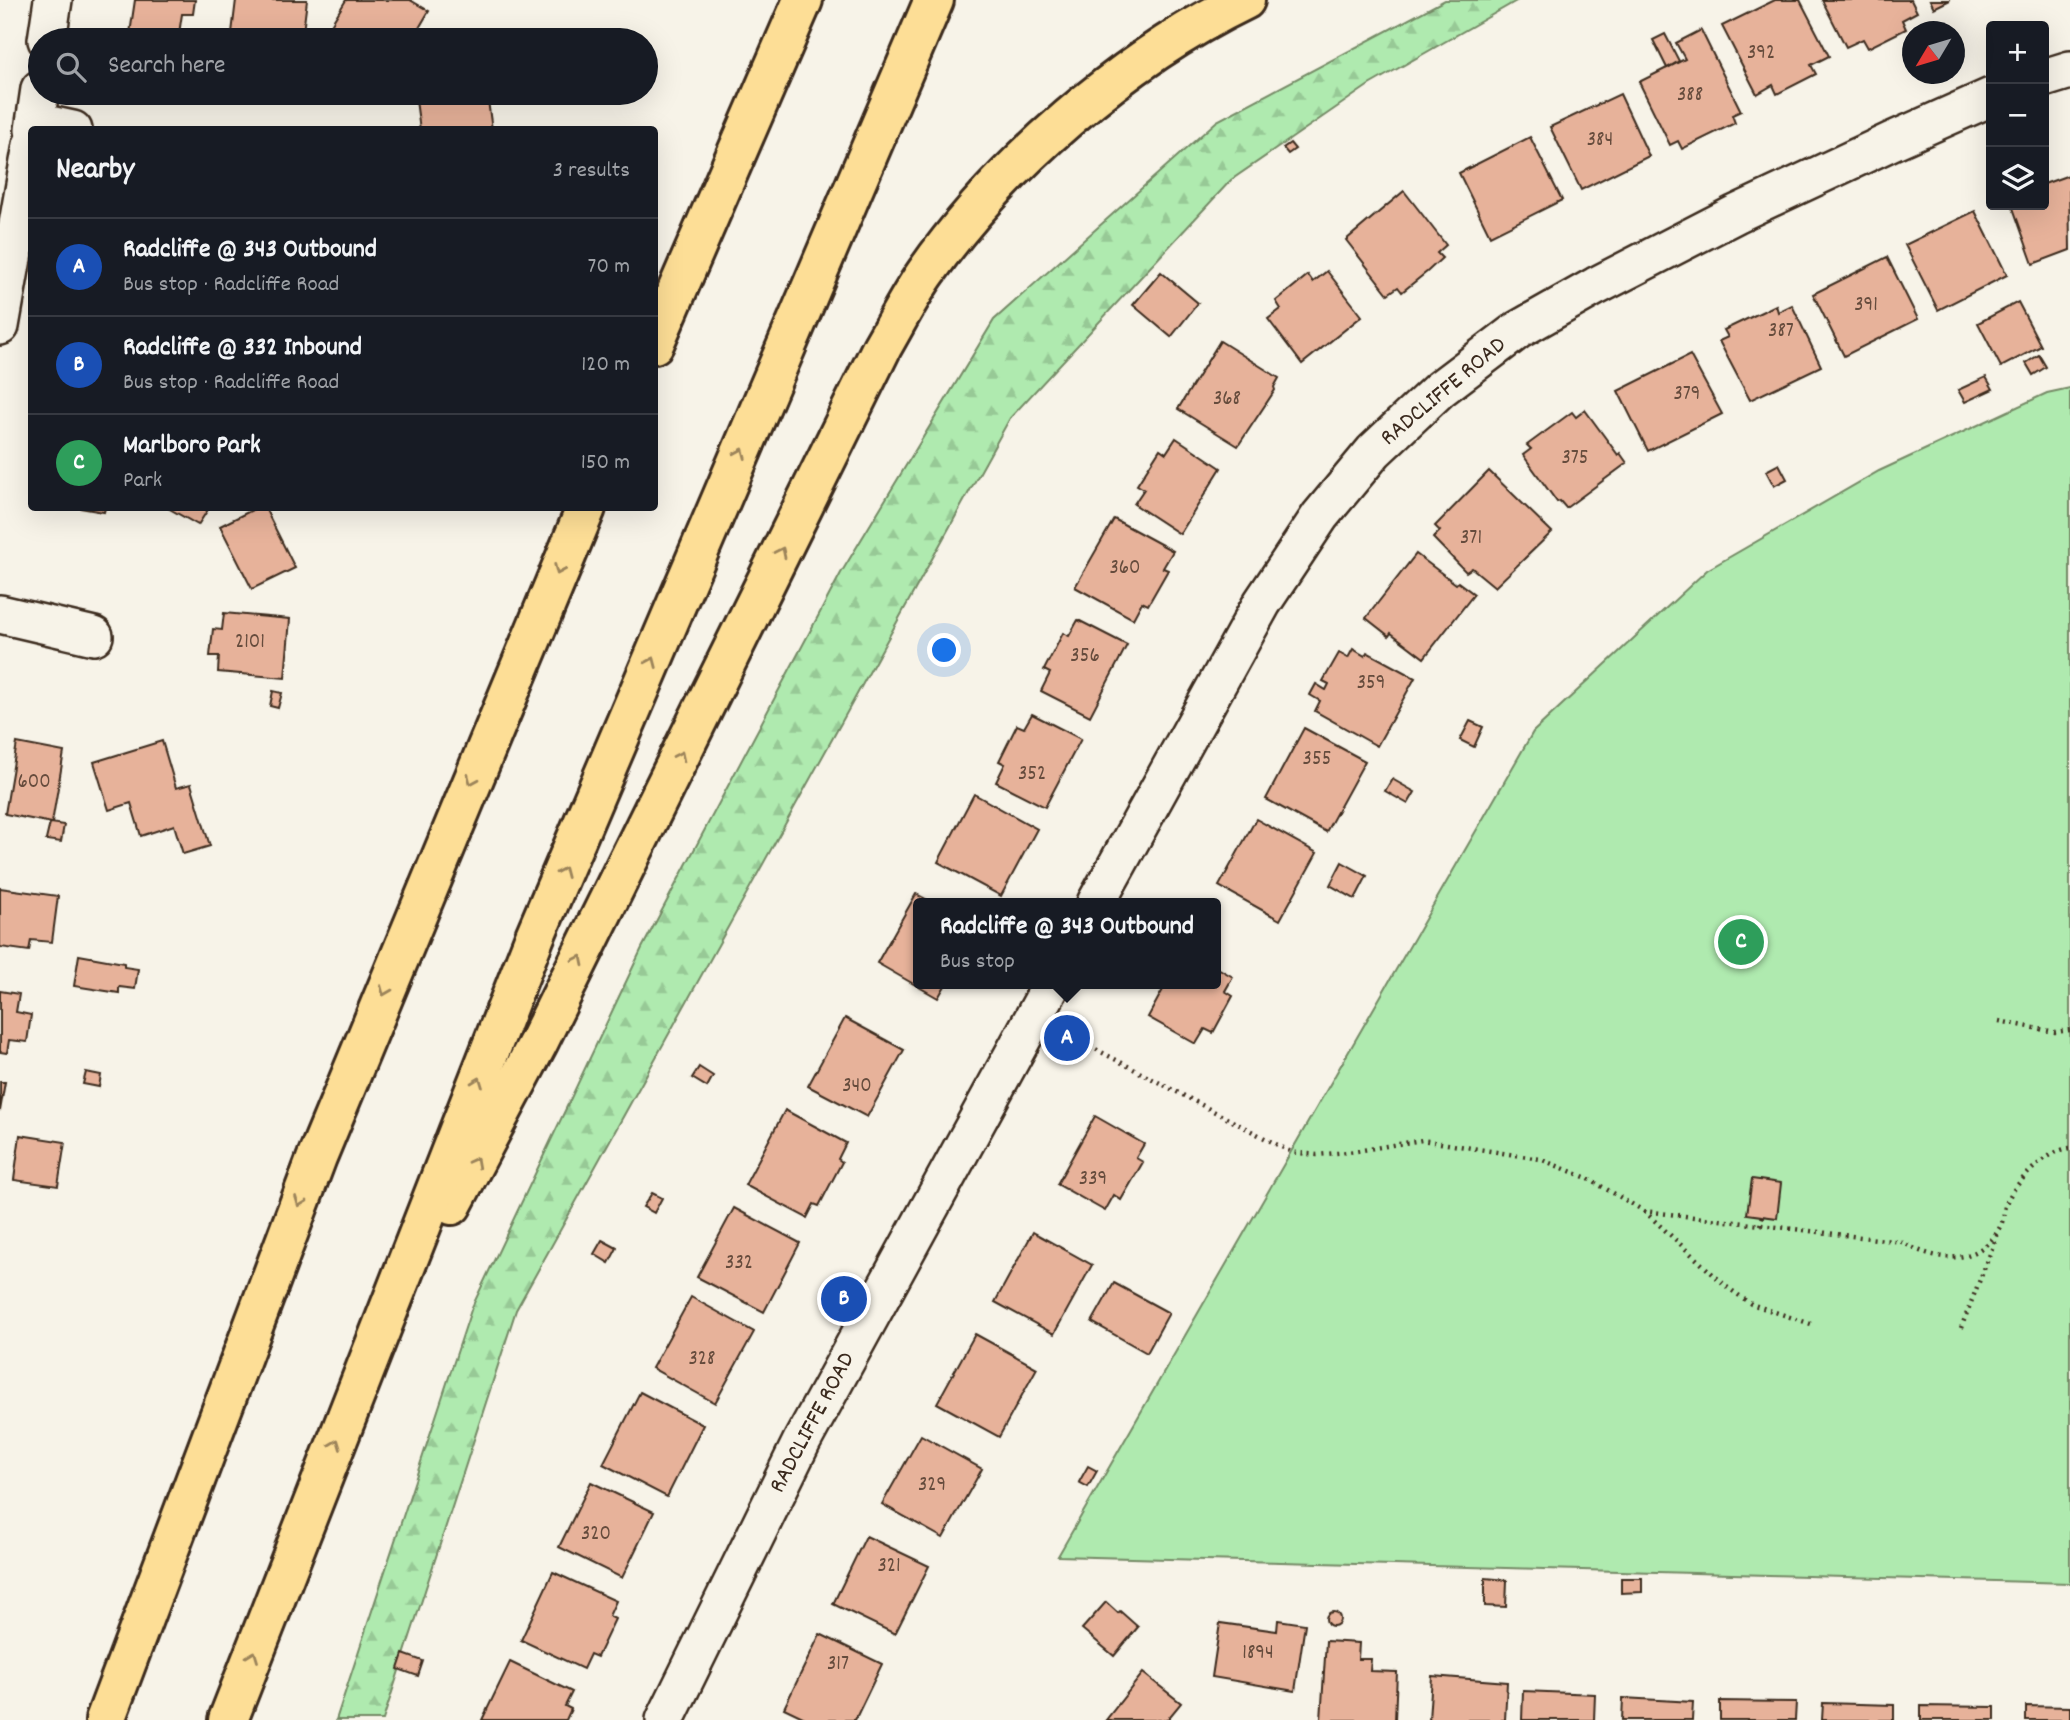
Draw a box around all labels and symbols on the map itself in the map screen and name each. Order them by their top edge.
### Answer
north arrow [1902,21,1965,84]
house number: 392 [1747,39,1775,69]
house number: 388 [1677,81,1703,111]
house number: 384 [1587,126,1613,156]
house number: 391 [1854,291,1878,321]
house number: 387 [1768,317,1794,347]
street label: RADCLIFFE ROAD [1374,329,1514,455]
house number: 379 [1674,380,1701,410]
house number: 368 [1213,385,1241,415]
house number: 375 [1561,444,1589,474]
one-way arrow [733,448,747,460]
house number: 371 [1460,524,1482,554]
one-way arrow [772,547,786,559]
house number: 360 [1109,554,1141,584]
one-way arrow [554,564,568,576]
house number: 2101 [235,628,265,658]
your location [927,633,961,667]
house number: 356 [1070,642,1100,672]
one-way arrow [644,657,658,669]
house number: 359 [1357,669,1385,699]
house number: 355 [1303,745,1331,775]
one-way arrow [672,751,686,763]
house number: 352 [1018,760,1046,790]
house number: 600 [17,768,51,798]
one-way arrow [466,774,480,786]
one-way arrow [555,866,569,879]
pin: C [1718,916,1764,968]
one-way arrow [571,955,585,967]
one-way arrow [380,984,394,996]
pin: A [1044,1012,1090,1064]
house number: 340 [842,1072,872,1102]
one-way arrow [469,1077,483,1089]
one-way arrow [467,1157,480,1169]
house number: 339 [1079,1165,1107,1195]
one-way arrow [295,1195,309,1207]
house number: 332 [725,1249,753,1279]
pin: B [821,1273,867,1325]
house number: 328 [689,1345,715,1375]
street label: RADCLIFFE ROAD [762,1347,864,1499]
one-way arrow [327,1439,341,1451]
house number: 329 [918,1471,946,1501]
house number: 320 [581,1520,611,1550]
house number: 321 [877,1552,901,1582]
house number: 1894 [1242,1639,1274,1669]
house number: 317 [827,1650,849,1680]
one-way arrow [245,1651,259,1663]

